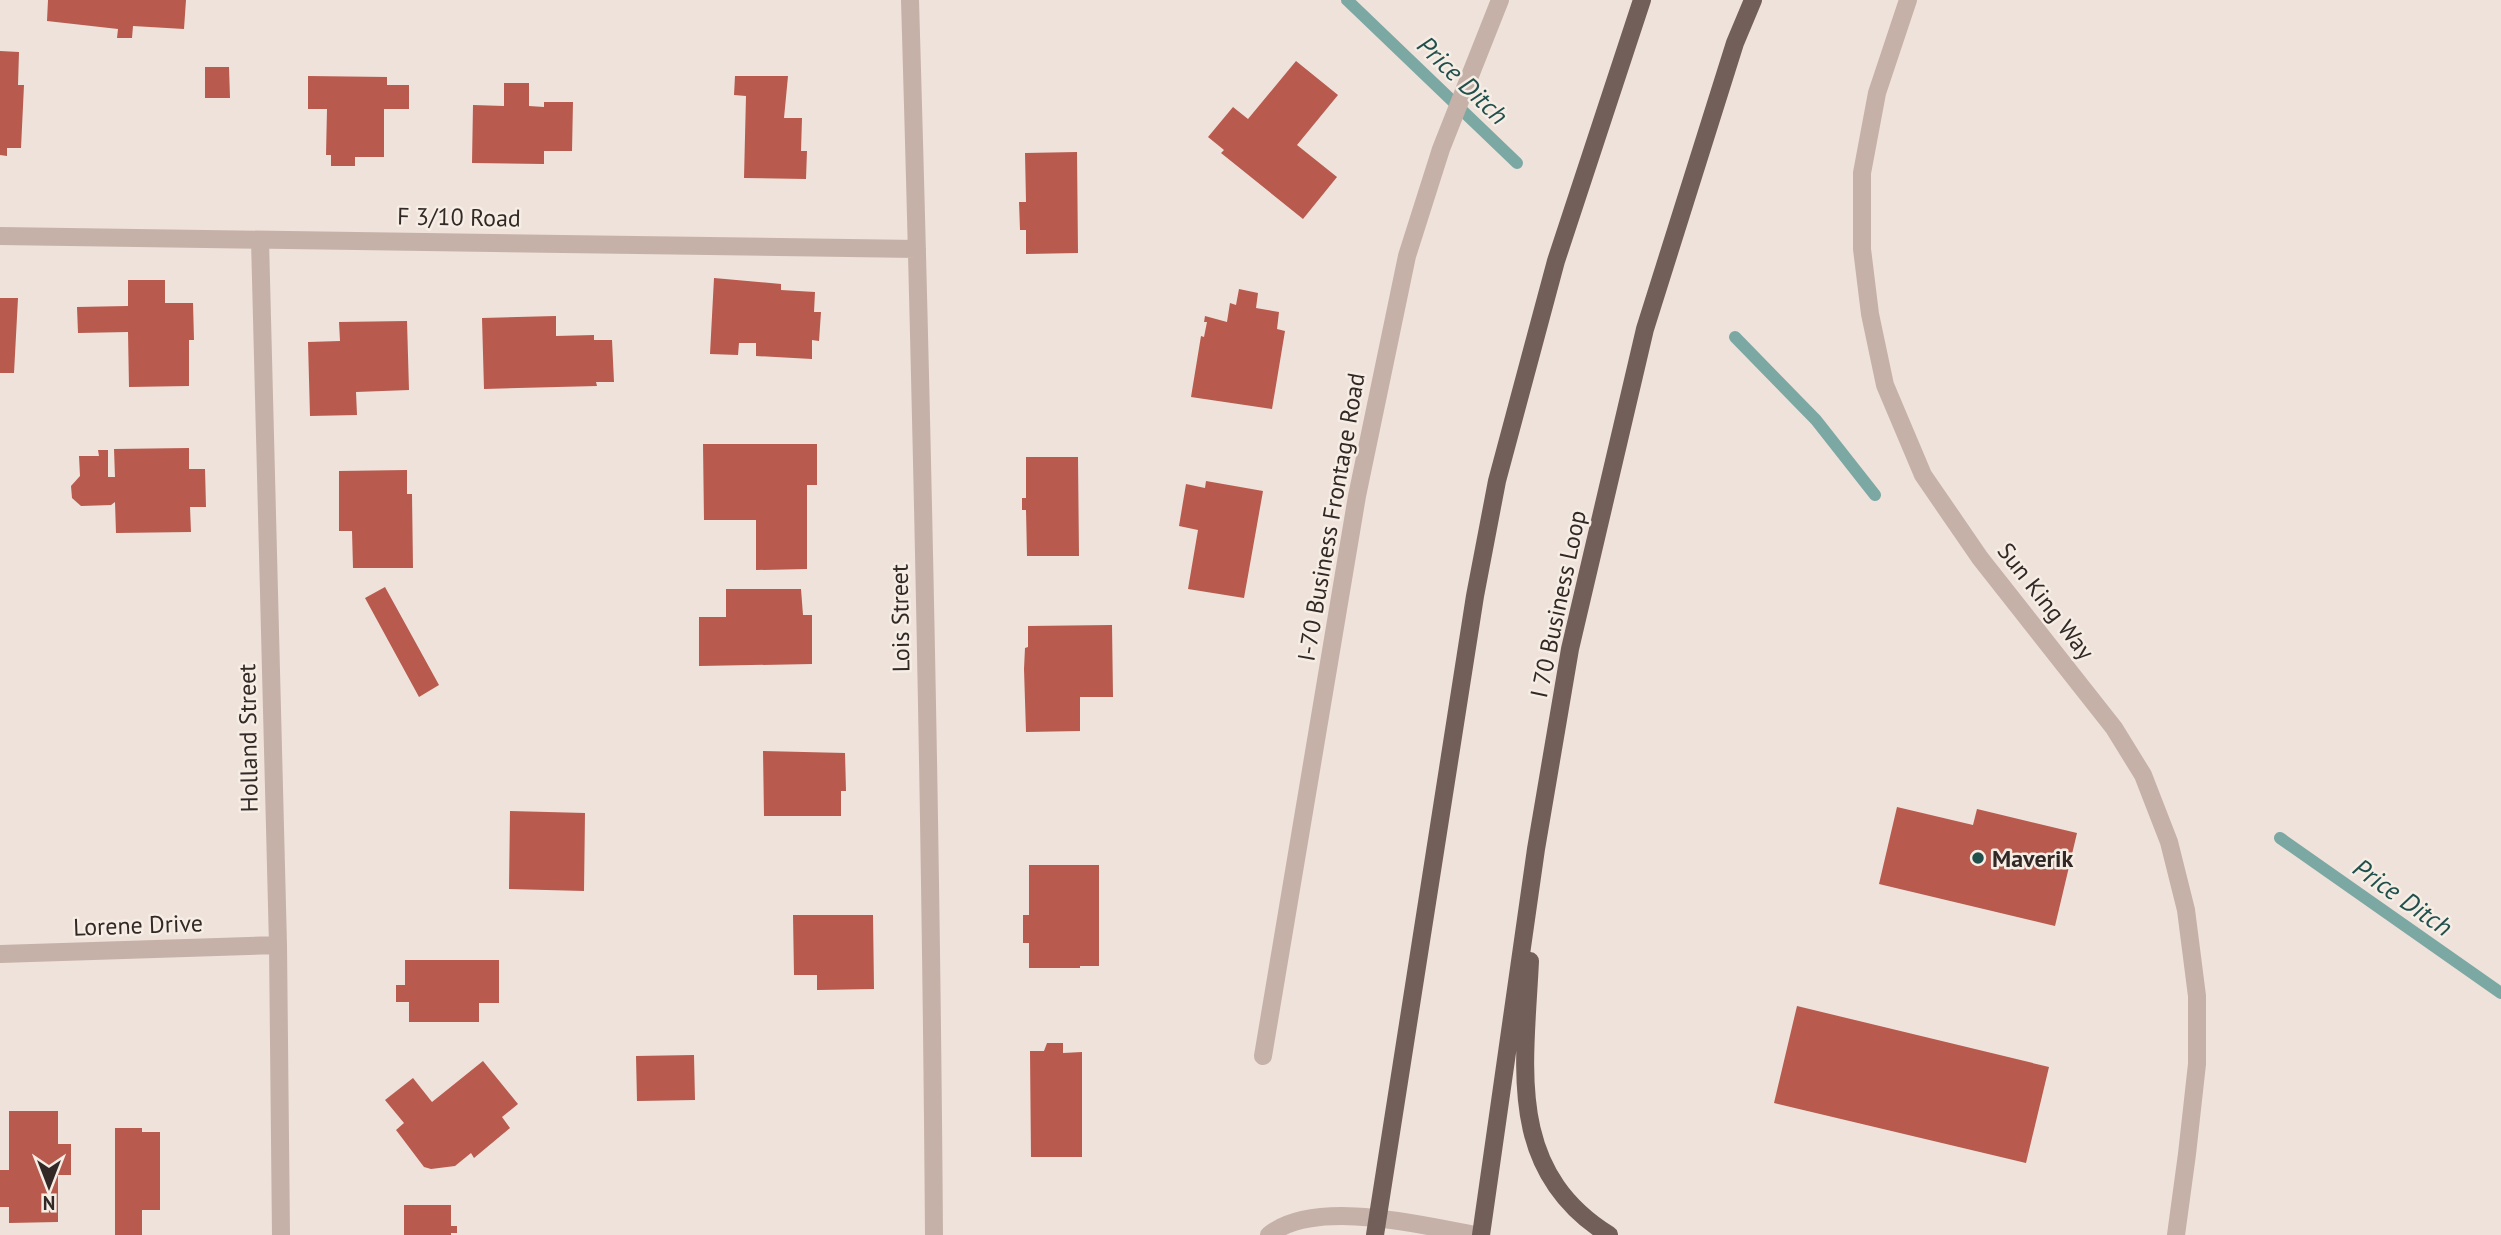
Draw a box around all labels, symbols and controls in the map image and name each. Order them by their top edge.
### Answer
water label: Price Ditch [1411,29,1515,131]
street label: F 3/10 Road [397,200,521,234]
street label: I-70 Business Frontage Road [1290,370,1372,664]
street label: I 70 Business Loop [1523,507,1593,701]
street label: Sun King Way [1991,536,2101,666]
street label: Lois Street [884,564,916,672]
street label: Holland Street [231,663,265,813]
place label: Maverik [1992,843,2073,874]
marker: Maverik [1970,850,1986,866]
water label: Price Ditch [2347,851,2459,943]
street label: Lorene Drive [73,907,203,943]
north arrow [14,1151,84,1221]
text: N [43,1191,55,1215]

